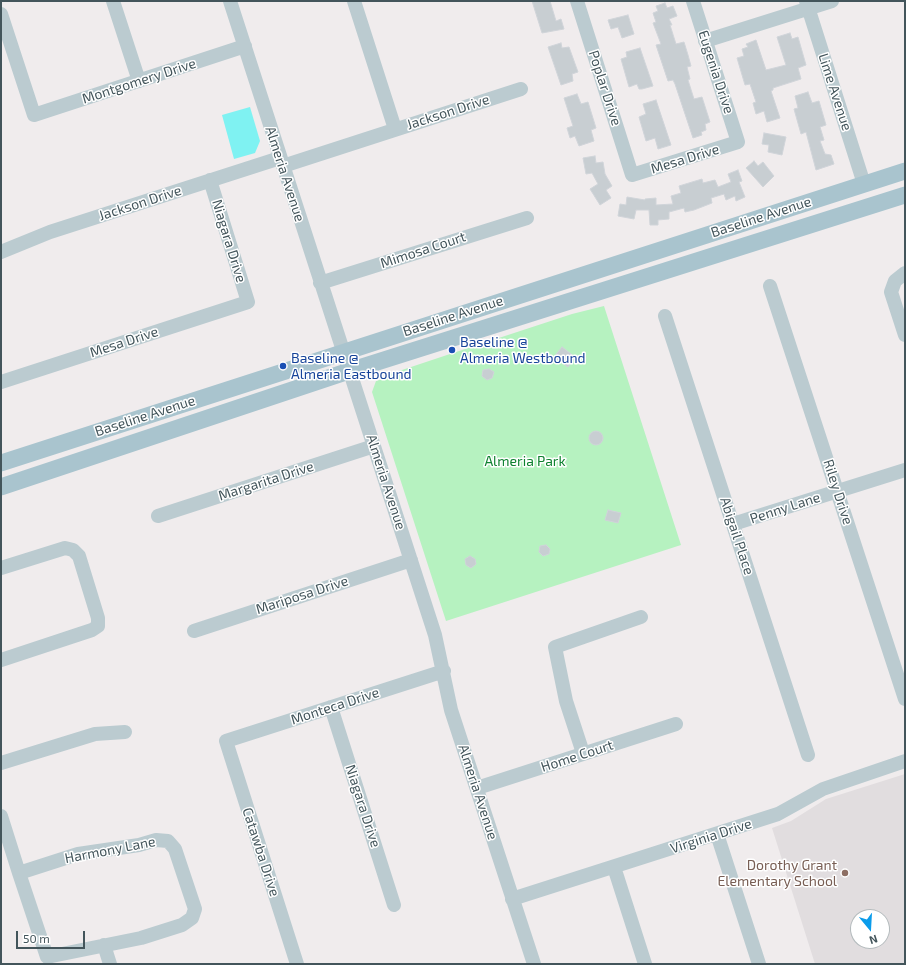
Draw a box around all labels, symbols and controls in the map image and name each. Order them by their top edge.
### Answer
street label: Eugenia Drive [695,28,737,116]
street label: Poplar Drive [585,48,625,128]
street label: Lime Avenue [815,51,855,133]
street label: Montgomery Drive [80,55,198,107]
street label: Jackson Drive [405,91,491,133]
street label: Almeria Avenue [262,124,308,224]
street label: Mesa Drive [649,141,721,177]
street label: Jackson Drive [97,182,183,224]
street label: Baseline Avenue [709,193,813,241]
street label: Niagara Drive [208,197,250,285]
street label: Mimosa Court [378,228,468,272]
street label: Baseline Avenue [401,292,505,340]
street label: Mesa Drive [88,323,160,361]
place label: Baseline @ Almeria Westbound [460,334,586,366]
marker: Baseline @ Almeria Westbound [447,345,457,355]
place label: Baseline @ Almeria Eastbound [291,350,412,382]
marker: Baseline @ Almeria Eastbound [278,361,288,371]
street label: Baseline Avenue [93,392,197,440]
street label: Almeria Avenue [363,432,409,532]
park label: Almeria Park [484,453,566,469]
street label: Riley Drive [820,457,856,527]
street label: Margarita Drive [216,458,316,504]
street label: Penny Lane [748,489,822,527]
street label: Abigail Place [717,495,757,577]
street label: Mariposa Drive [254,572,350,618]
street label: Monteca Drive [289,684,381,728]
street label: Home Court [539,736,615,776]
street label: Almeria Avenue [455,742,501,842]
street label: Niagara Drive [342,762,384,850]
street label: Catawba Drive [239,806,283,898]
street label: Virginia Drive [668,815,754,857]
street label: Harmony Lane [63,833,157,867]
place label: Dorothy Grant Elementary School [718,857,837,890]
marker: Dorothy Grant Elementary School [840,868,850,878]
north arrow [850,909,890,949]
scale bar [18,923,87,949]
text: 50 m [23,931,50,945]
text: N [868,933,879,947]

